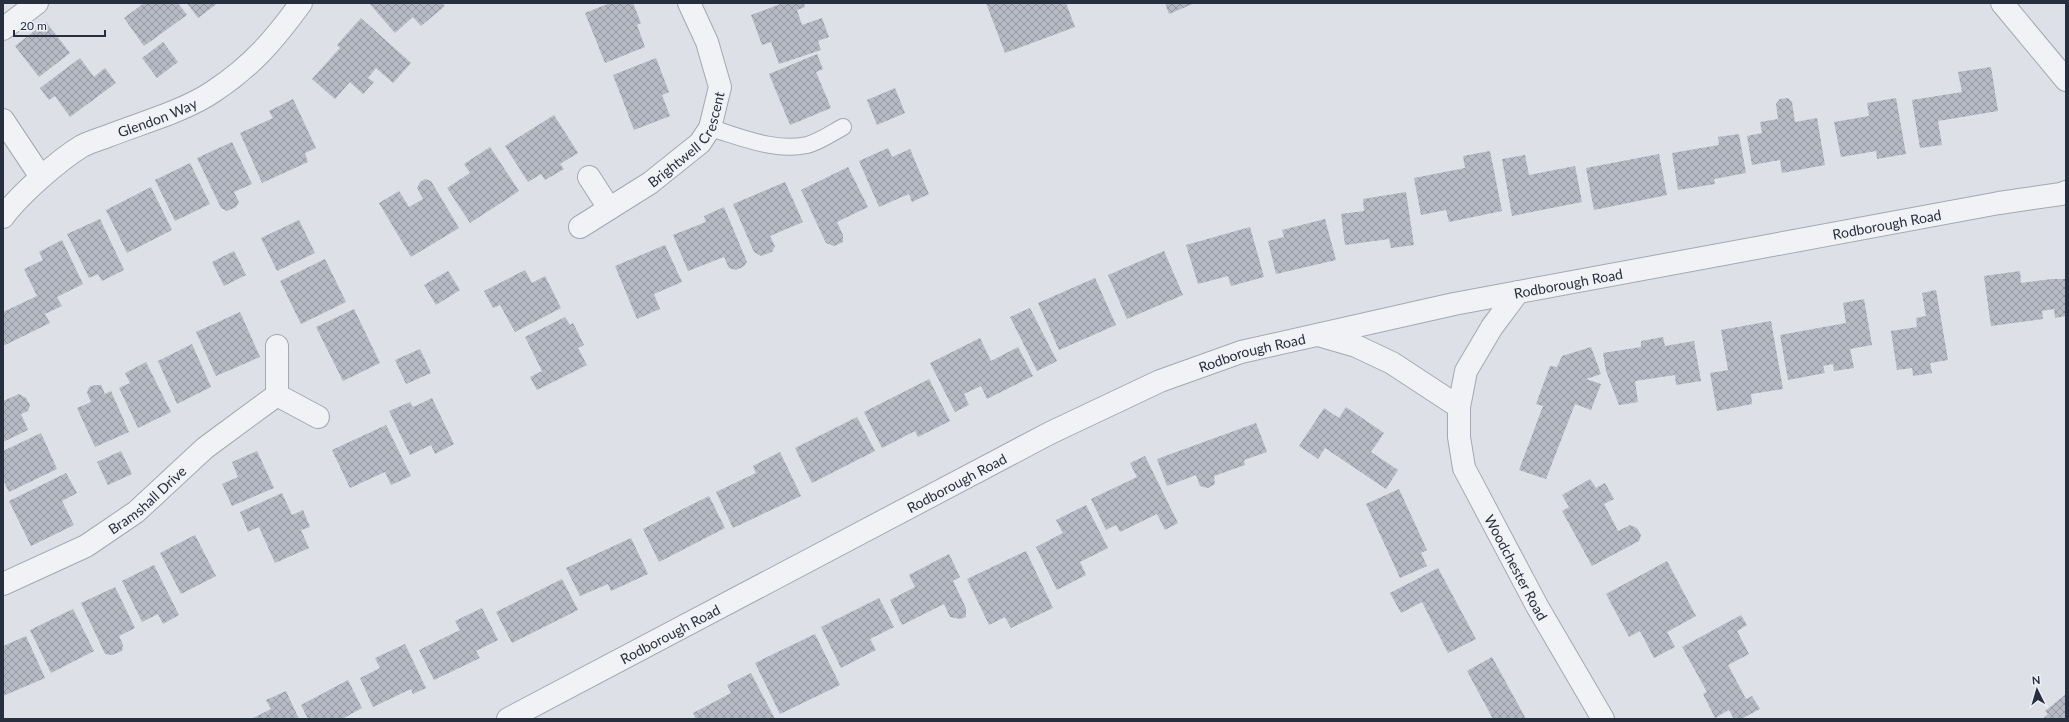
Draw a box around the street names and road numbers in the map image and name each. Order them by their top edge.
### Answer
street label: Brightwell Crescent [644,90,727,190]
street label: Glendon Way [115,94,200,140]
street label: Rodborough Road [1831,205,1943,242]
street label: Rodborough Road [1512,264,1624,301]
street label: Rodborough Road [1196,329,1307,375]
street label: Rodborough Road [904,449,1009,516]
street label: Bramshall Drive [105,462,189,537]
street label: Woodchester Road [1482,511,1552,623]
street label: Rodborough Road [617,600,723,667]

